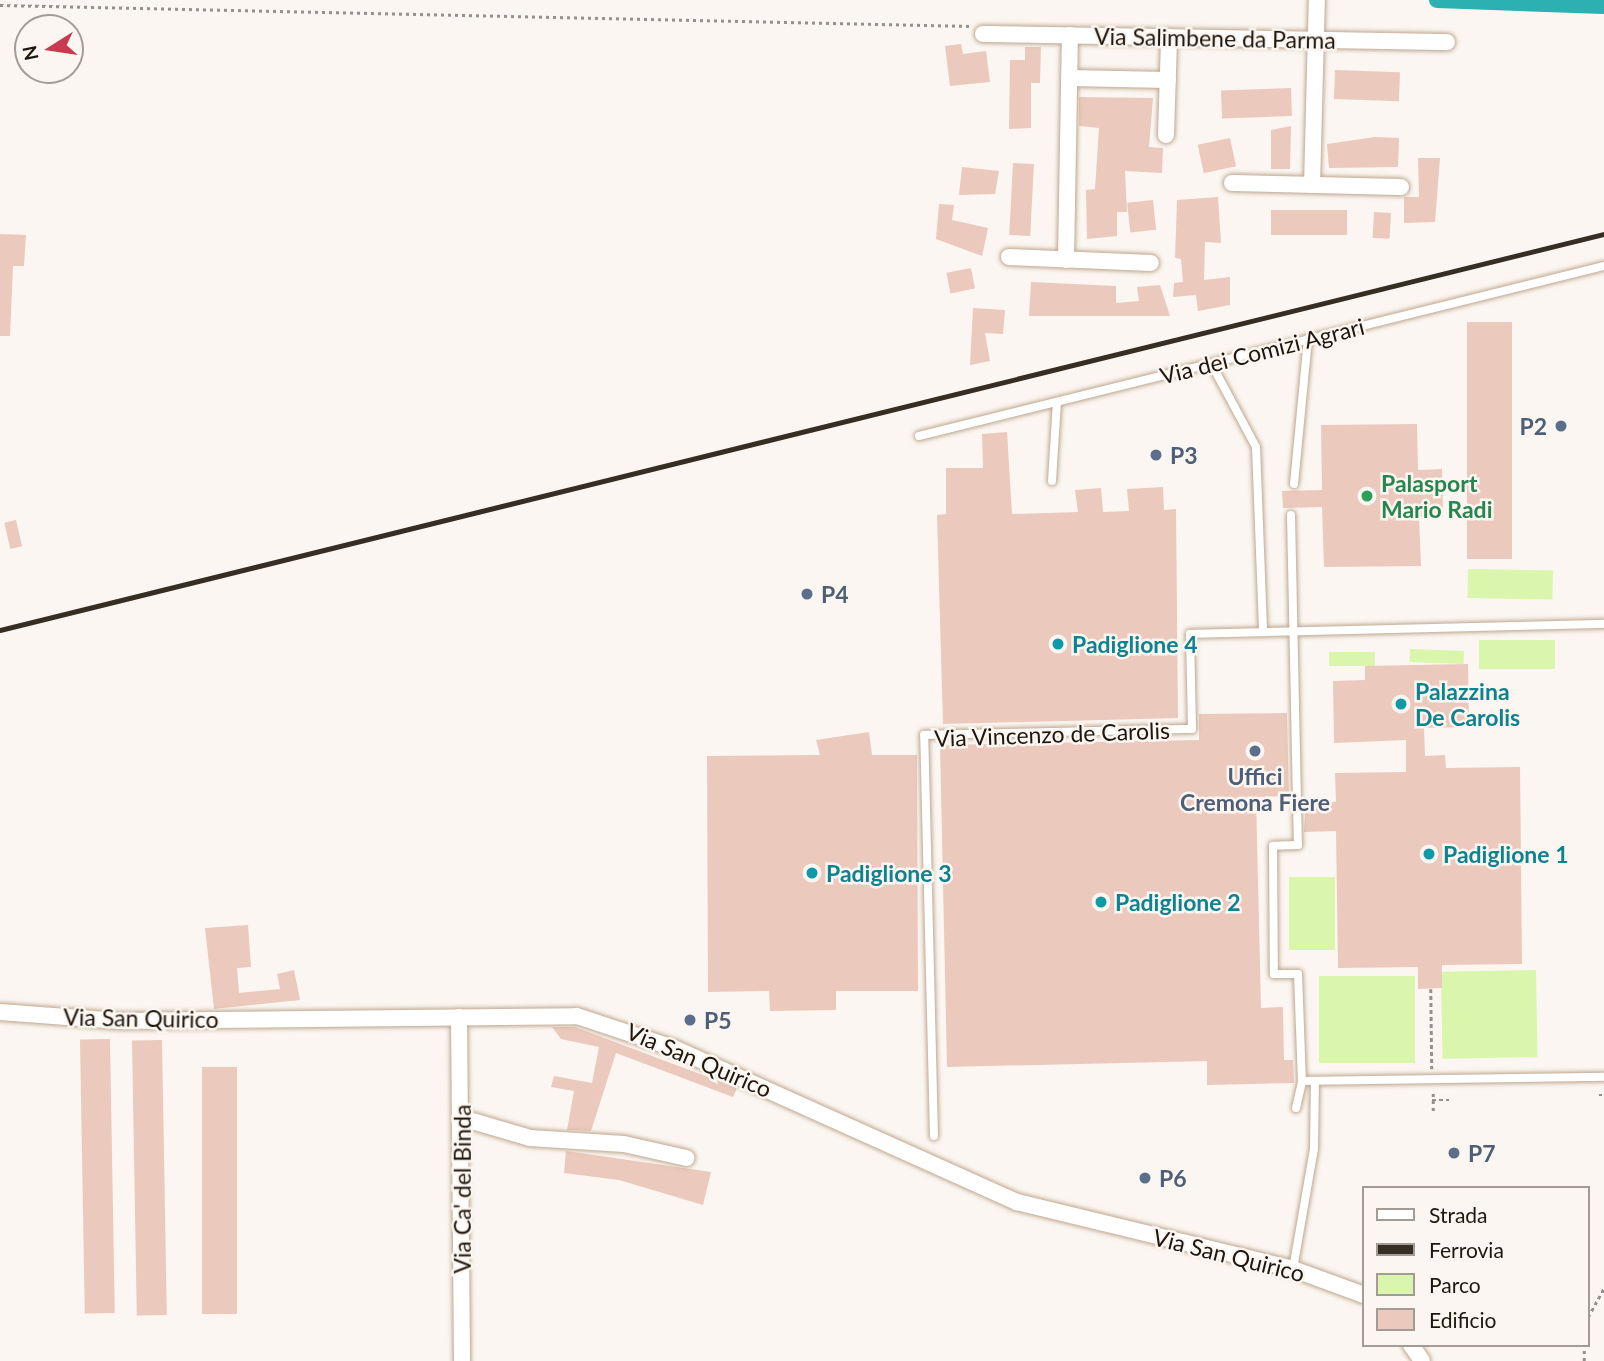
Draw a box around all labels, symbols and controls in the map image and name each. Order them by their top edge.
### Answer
north arrow [14,14,84,84]
street label: Via Salimbene da Parma [1094,22,1336,54]
text: N [17,44,43,63]
street label: Via dei Comizi Agrari [1157,312,1367,390]
place label: P2 [1519,412,1547,440]
marker: P2 [1553,418,1569,434]
place label: P3 [1170,441,1198,469]
marker: P3 [1148,447,1164,463]
place label: Palasport Mario Radi [1381,469,1493,523]
marker: Palasport Mario Radi [1359,488,1375,504]
place label: P4 [821,580,849,608]
marker: P4 [799,586,815,602]
place label: Padiglione 4 [1072,630,1198,658]
marker: Padiglione 4 [1050,636,1066,652]
place label: Palazzina De Carolis [1415,677,1520,731]
marker: Palazzina De Carolis [1393,696,1409,712]
street label: Via Vincenzo de Carolis [933,716,1171,752]
marker: Uffici Cremona Fiere [1247,743,1263,759]
place label: Uffici Cremona Fiere [1180,762,1330,816]
place label: Padiglione 1 [1443,840,1569,868]
marker: Padiglione 1 [1421,846,1437,862]
place label: Padiglione 3 [826,859,952,887]
marker: Padiglione 3 [804,865,820,881]
place label: Padiglione 2 [1115,888,1241,916]
marker: Padiglione 2 [1093,894,1109,910]
street label: Via San Quirico [63,1003,219,1033]
place label: P5 [704,1006,732,1034]
marker: P5 [682,1012,698,1028]
street label: Via San Quirico [622,1017,776,1103]
street label: Via Ca' del Binda [448,1104,476,1274]
place label: P7 [1468,1139,1496,1167]
marker: P7 [1446,1145,1462,1161]
place label: P6 [1159,1164,1187,1192]
marker: P6 [1137,1170,1153,1186]
legend [1362,1186,1590,1347]
text: Strada [1429,1202,1488,1227]
street label: Via San Quirico [1150,1223,1308,1287]
text: Ferrovia [1429,1237,1504,1262]
text: Parco [1429,1272,1481,1297]
text: Edificio [1429,1307,1496,1332]

